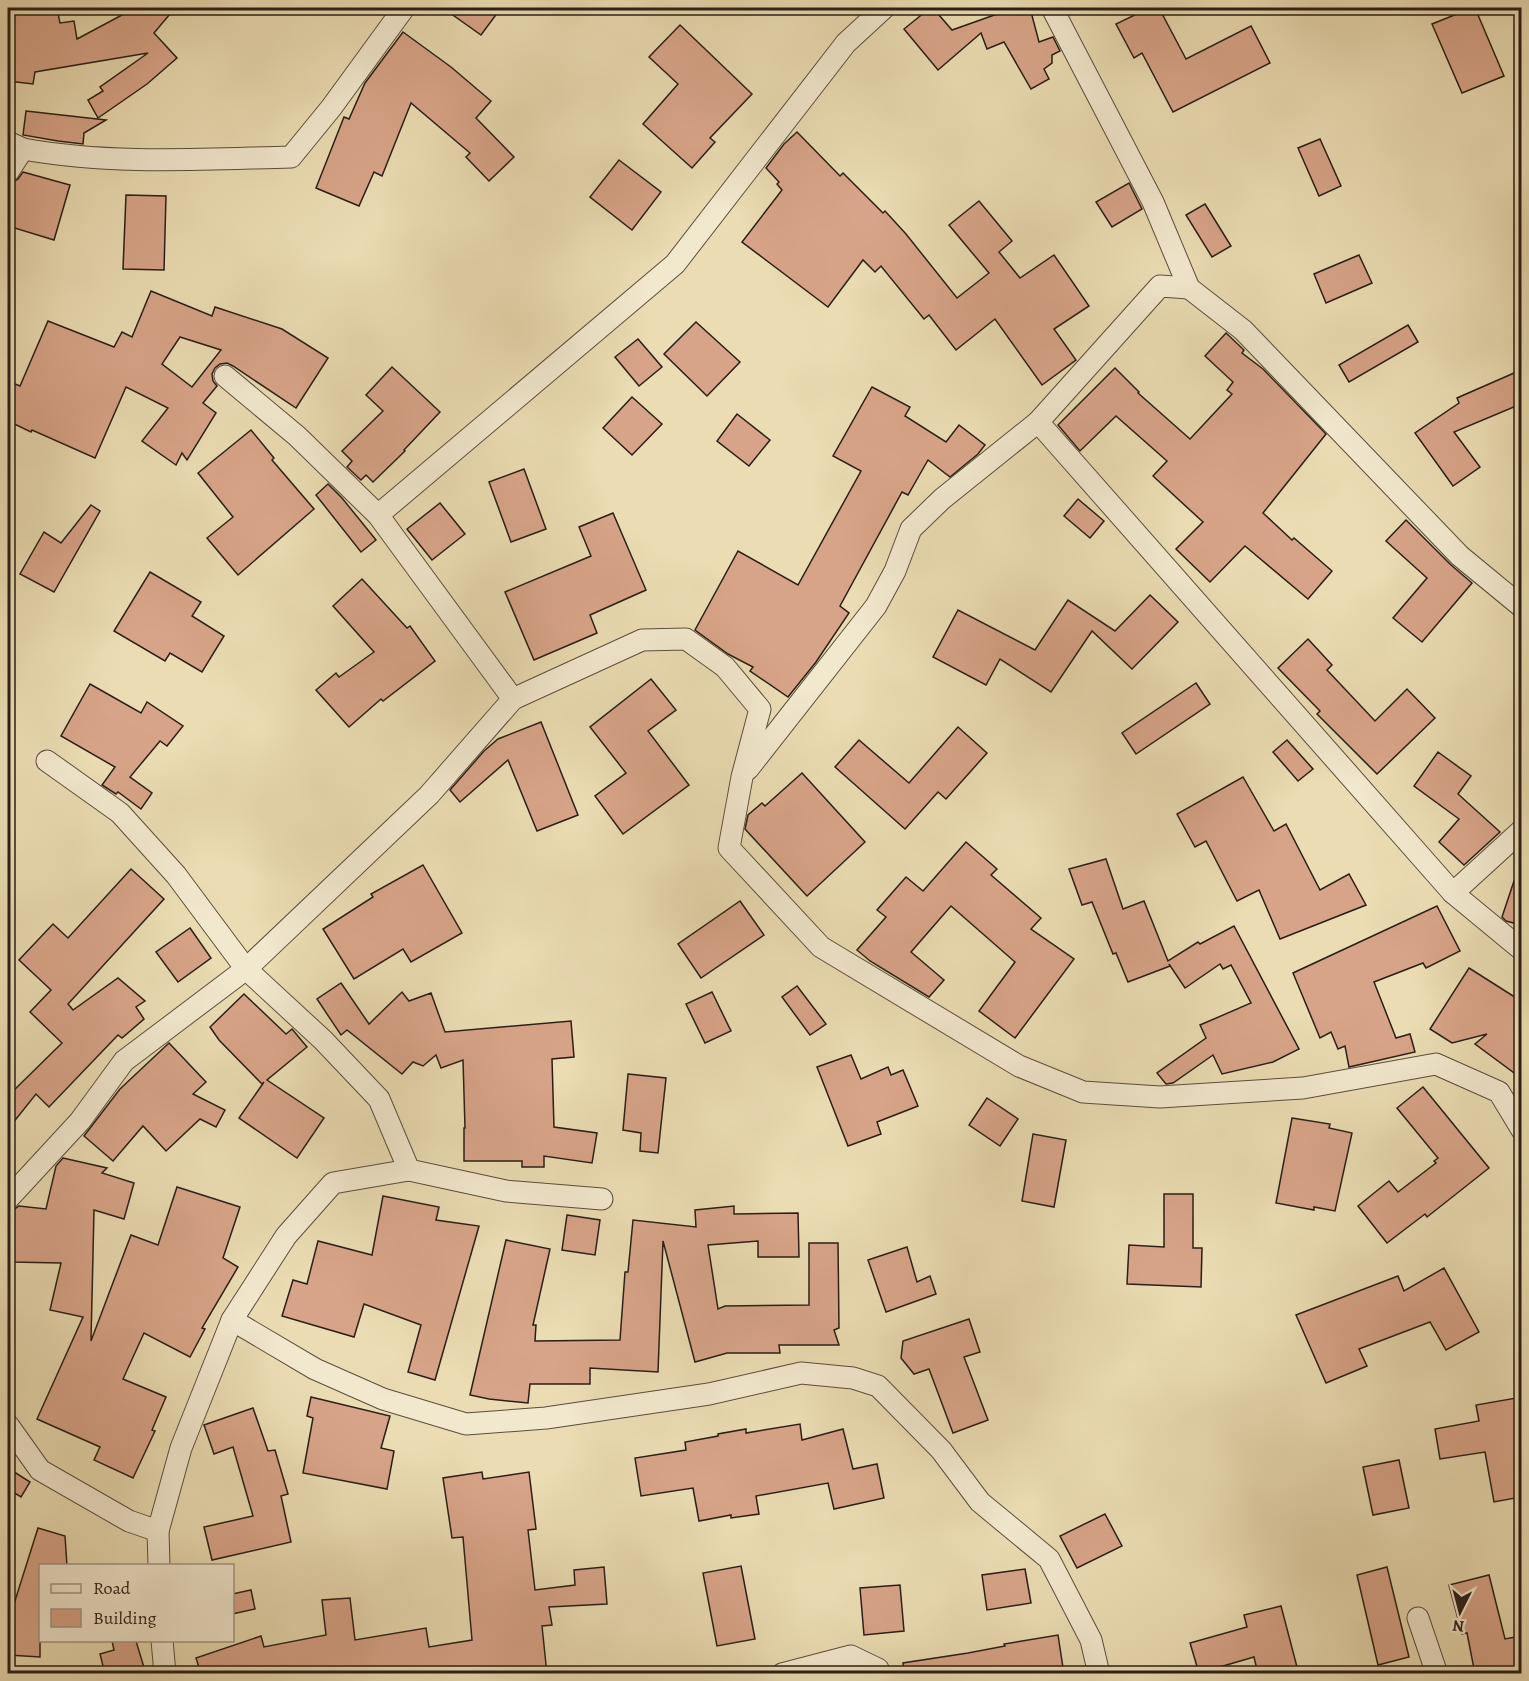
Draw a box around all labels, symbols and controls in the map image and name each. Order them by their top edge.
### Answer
legend [39,1564,234,1642]
text: Road [93,1576,131,1600]
north arrow [1430,1582,1490,1642]
text: Building [93,1606,157,1630]
text: N [1451,1614,1465,1637]

